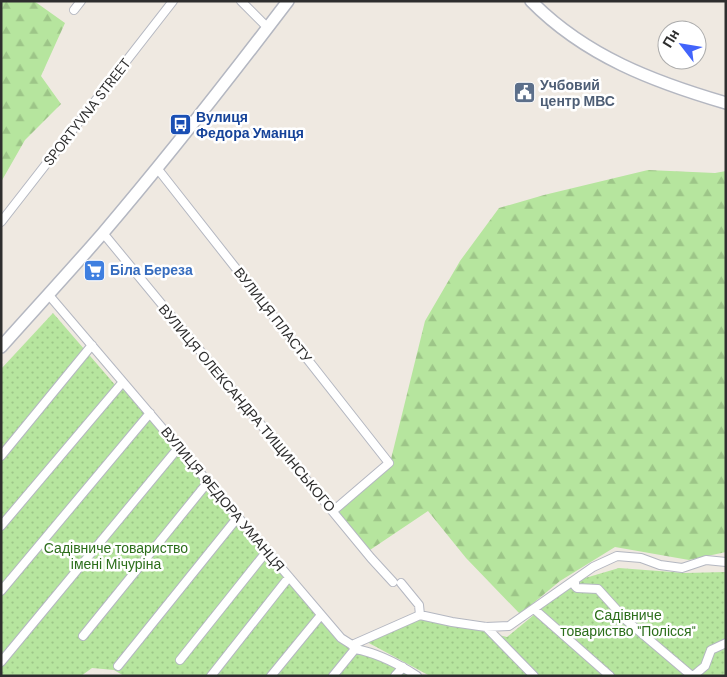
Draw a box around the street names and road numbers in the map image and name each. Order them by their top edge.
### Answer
street label: SPORTYVNA STREET [40,55,135,169]
street label: ВУЛИЦЯ ПЛАСТУ [230,264,316,366]
street label: ВУЛИЦЯ ОЛЕКСАНДРА ТИЩИНСЬКОГО [155,300,339,516]
street label: ВУЛИЦЯ ФЕДОРА УМАНЦЯ [157,423,289,575]

